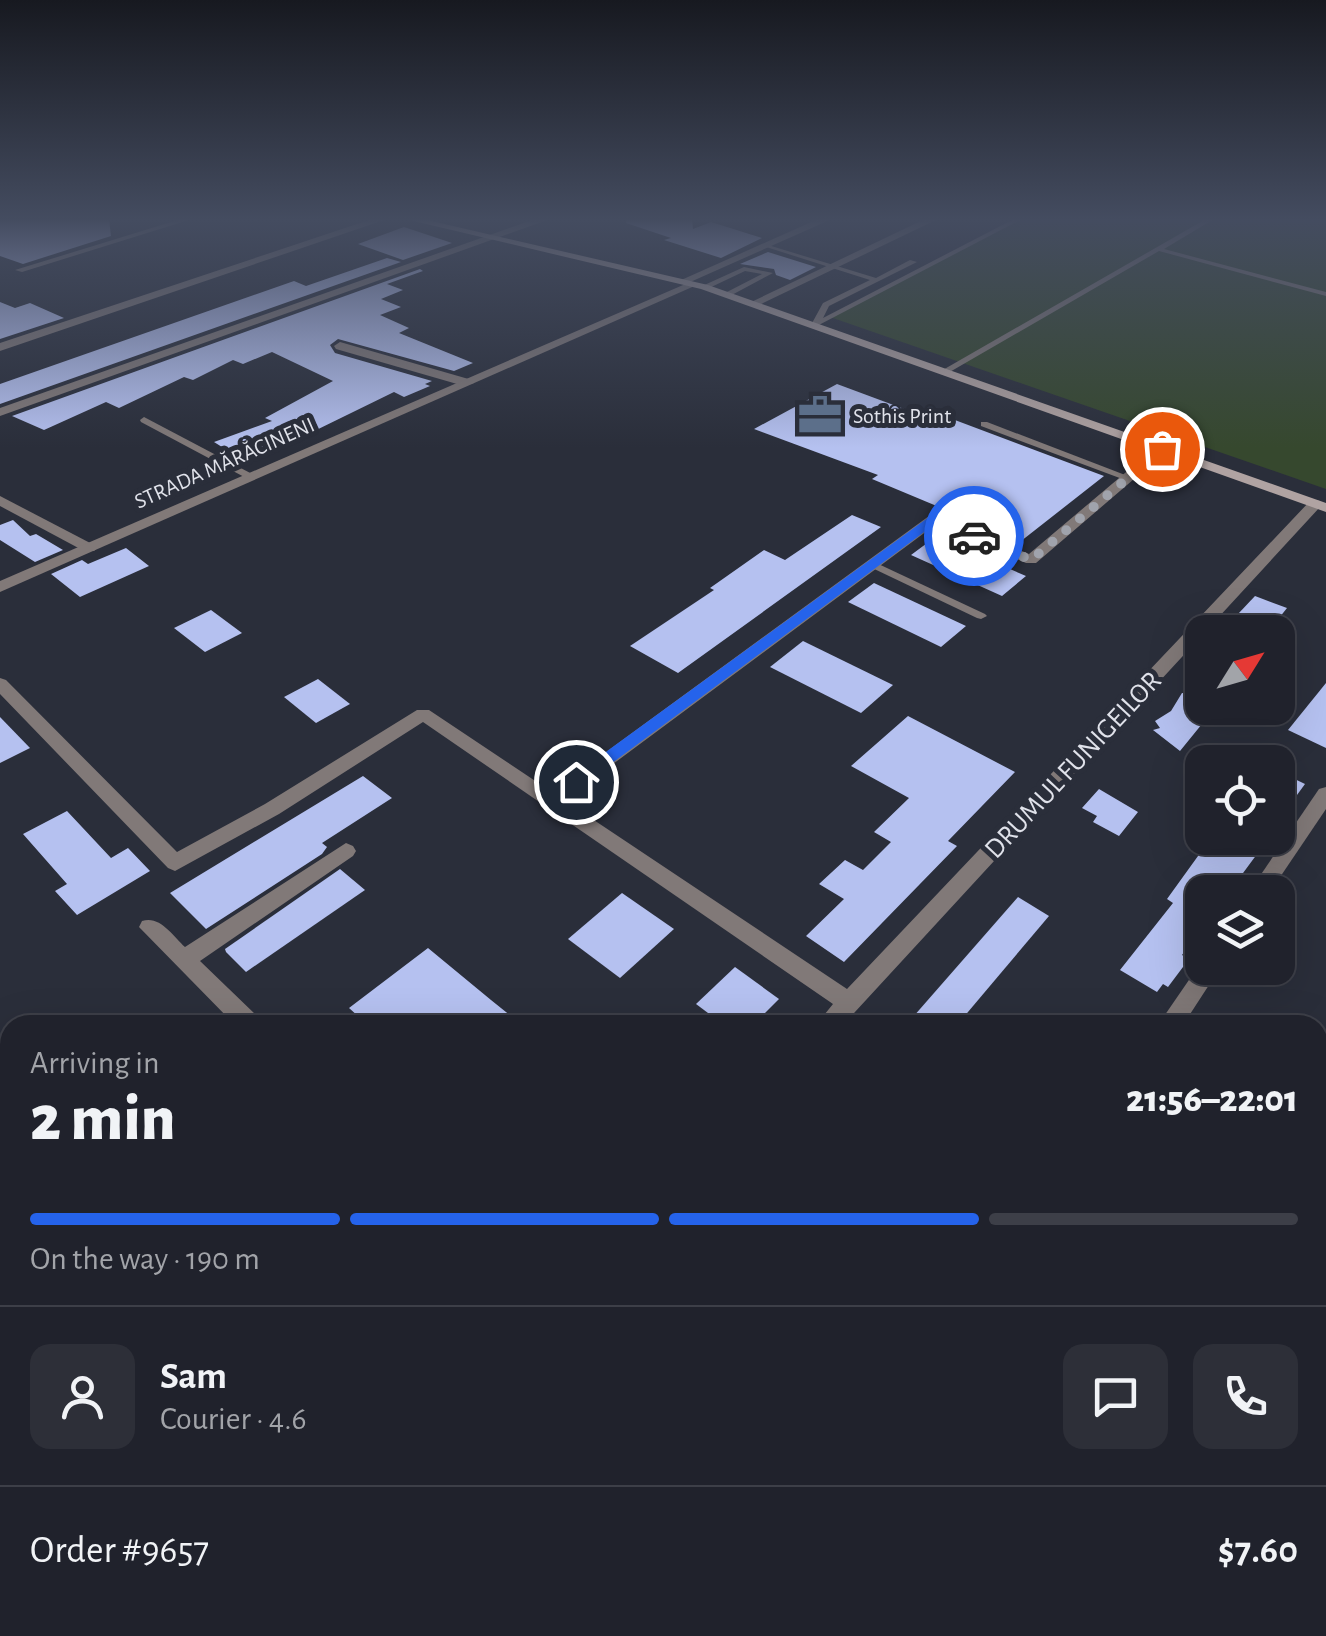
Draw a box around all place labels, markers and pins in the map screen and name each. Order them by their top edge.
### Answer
office icon: Sothis Print [796,391,844,439]
place label: Sothis Print [853,405,951,427]
pin [1120,407,1205,492]
pin [534,740,619,825]

